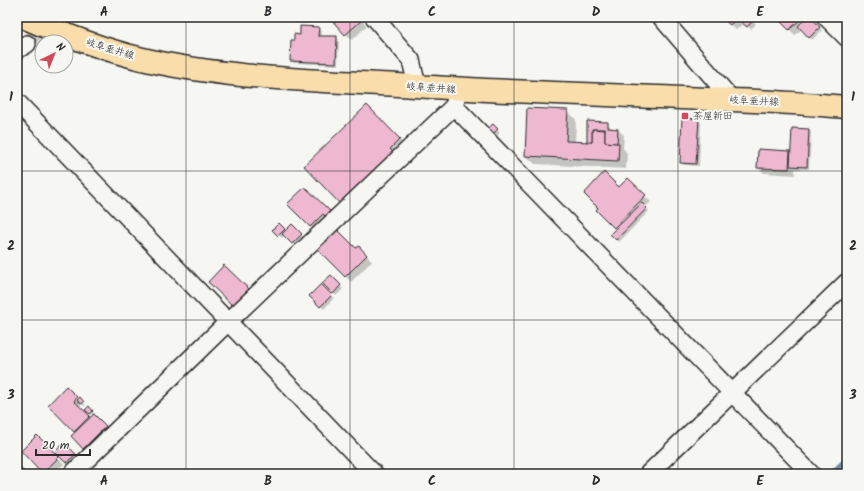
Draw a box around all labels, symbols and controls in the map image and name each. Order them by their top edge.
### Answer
text: A [100,2,108,23]
text: B [264,2,272,23]
text: C [428,2,436,23]
text: D [592,2,601,23]
text: E [756,2,764,23]
north arrow [34,34,74,74]
street label: 岐阜垂井線 [84,34,136,64]
text: N [51,38,69,56]
street label: 岐阜垂井線 [406,78,456,98]
text: 1 [9,87,13,108]
text: 1 [851,87,855,108]
street label: 岐阜垂井線 [729,92,779,110]
place label: 茶屋新田 [693,108,733,124]
marker: 茶屋新田 [680,111,690,121]
text: 2 [7,236,15,257]
text: 2 [849,236,857,257]
text: 3 [6,385,15,406]
text: 3 [848,385,857,406]
scale bar [36,431,90,457]
text: 20 m [42,436,70,455]
text: A [100,471,108,491]
text: B [264,471,272,491]
text: C [428,471,436,491]
text: D [592,471,601,491]
text: E [756,471,764,491]

